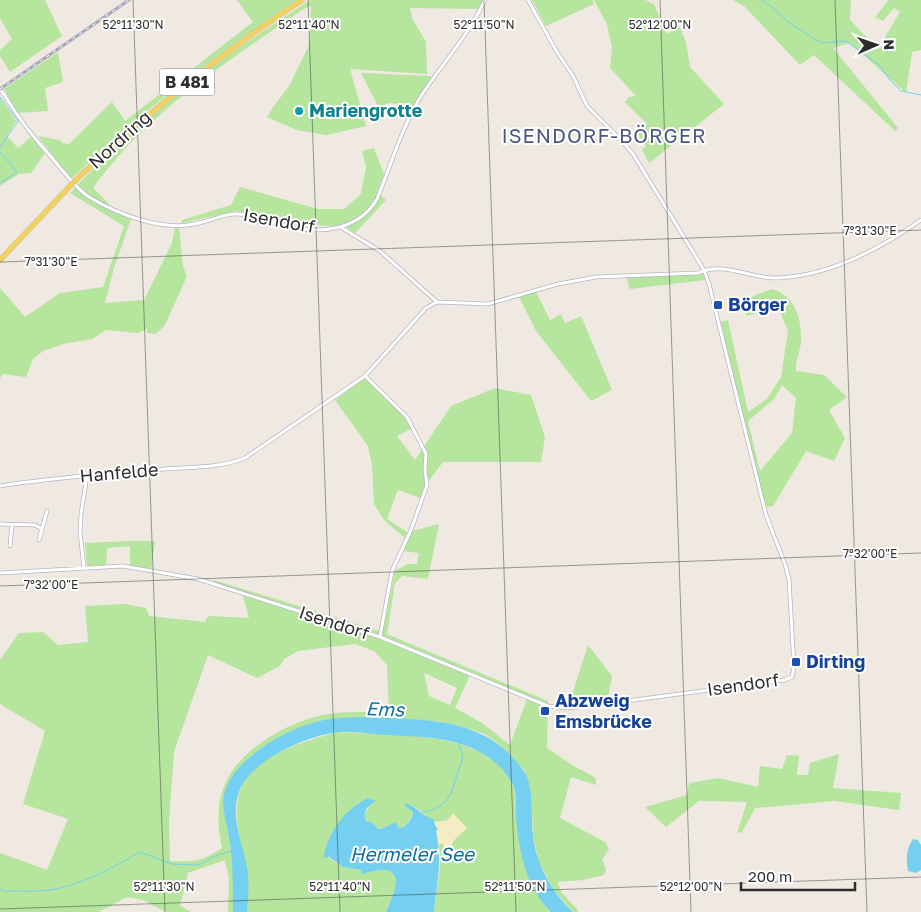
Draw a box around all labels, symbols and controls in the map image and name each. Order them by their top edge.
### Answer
text: 52°11'30"N [102,17,164,32]
text: 52°11'40"N [278,17,340,32]
text: 52°11'50"N [453,17,515,32]
text: 52°12'00"N [629,17,691,32]
north arrow [851,20,901,70]
text: N [881,39,898,50]
road number: B 481 [160,68,214,95]
place label: Mariengrotte [309,99,423,121]
marker: Mariengrotte [293,105,305,117]
street label: Nordring [84,106,155,173]
district label: ISENDORF-BÖRGER [502,123,706,147]
street label: Isendorf [242,203,317,237]
text: 7°31'30"E [844,223,896,238]
text: 7°31'30"E [25,254,77,269]
place label: Börger [728,293,787,315]
marker: Börger [712,299,724,311]
street label: Hanfelde [79,458,159,486]
text: 7°32'00"E [843,546,897,561]
text: 7°32'00"E [24,577,78,592]
street label: Isendorf [296,600,373,644]
place label: Dirting [806,650,865,672]
marker: Dirting [790,656,802,668]
street label: Isendorf [705,668,781,700]
place label: Abzweig Emsbrücke [555,689,652,732]
water label: Ems [365,696,406,721]
marker: Abzweig Emsbrücke [539,705,551,717]
water label: Hermeler See [350,842,476,865]
scale bar [741,860,855,892]
text: 200 m [748,867,792,885]
text: 52°11'30"N [133,879,195,894]
text: 52°11'40"N [309,879,371,894]
text: 52°11'50"N [484,879,546,894]
text: 52°12'00"N [660,879,722,894]

